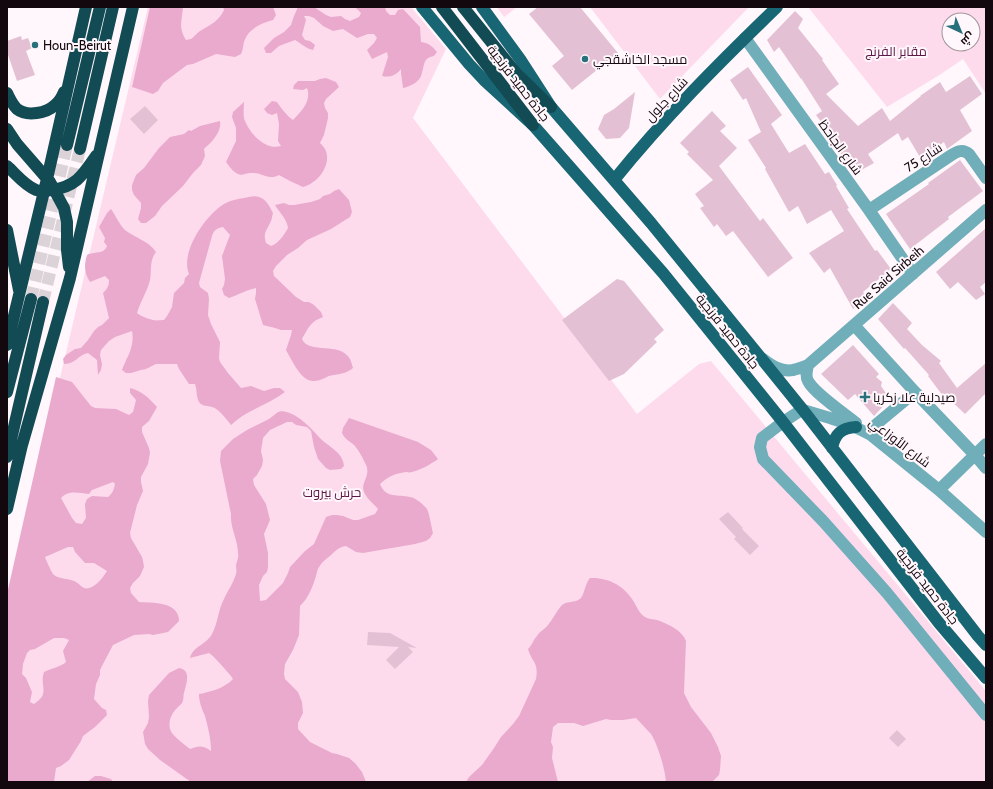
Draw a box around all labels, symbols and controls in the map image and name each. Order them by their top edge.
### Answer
north arrow [941,12,981,52]
text: ش [958,29,978,49]
place label: Houn-Beirut [43,37,112,53]
marker: Houn-Beirut [30,40,40,50]
street label: جادة حميد فرنجية [484,42,554,124]
park label: مقابر الفرنج [865,43,927,60]
place label: مسجد الخاشقجي [593,51,687,70]
marker: مسجد الخاشقجي [580,54,590,64]
street label: شارع جلول [641,73,692,125]
street label: شارع الجاحظ [815,116,866,178]
street label: شارع 75 [901,139,945,176]
street label: Rue Said Sirbeih [849,242,927,312]
street label: جادة حميد فرنجية [693,290,763,372]
place label: صيدلية علا زكريا [873,389,955,405]
marker: صيدلية علا زكريا [860,392,870,402]
street label: شارع الأوزاعي [864,414,934,473]
park label: حرش بيروت [303,484,361,500]
street label: جادة حميد فرنجية [893,545,963,627]

